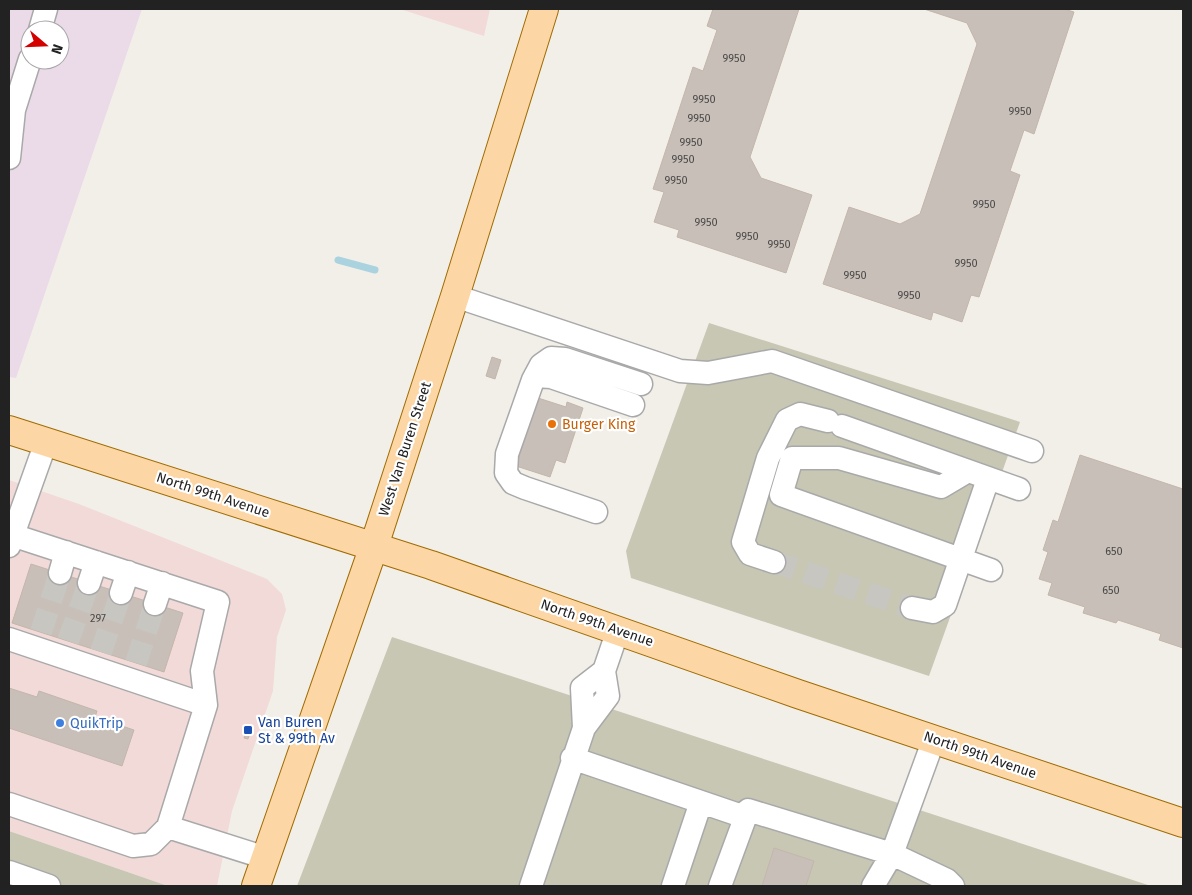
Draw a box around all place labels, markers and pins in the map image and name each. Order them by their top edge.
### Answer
place label: Burger King [562,416,636,433]
marker: Burger King [546,418,558,430]
place label: Van Buren St & 99th Av [258,714,335,747]
place label: QuikTrip [70,715,123,732]
marker: QuikTrip [54,717,66,729]
marker: Van Buren St & 99th Av [242,724,254,736]

